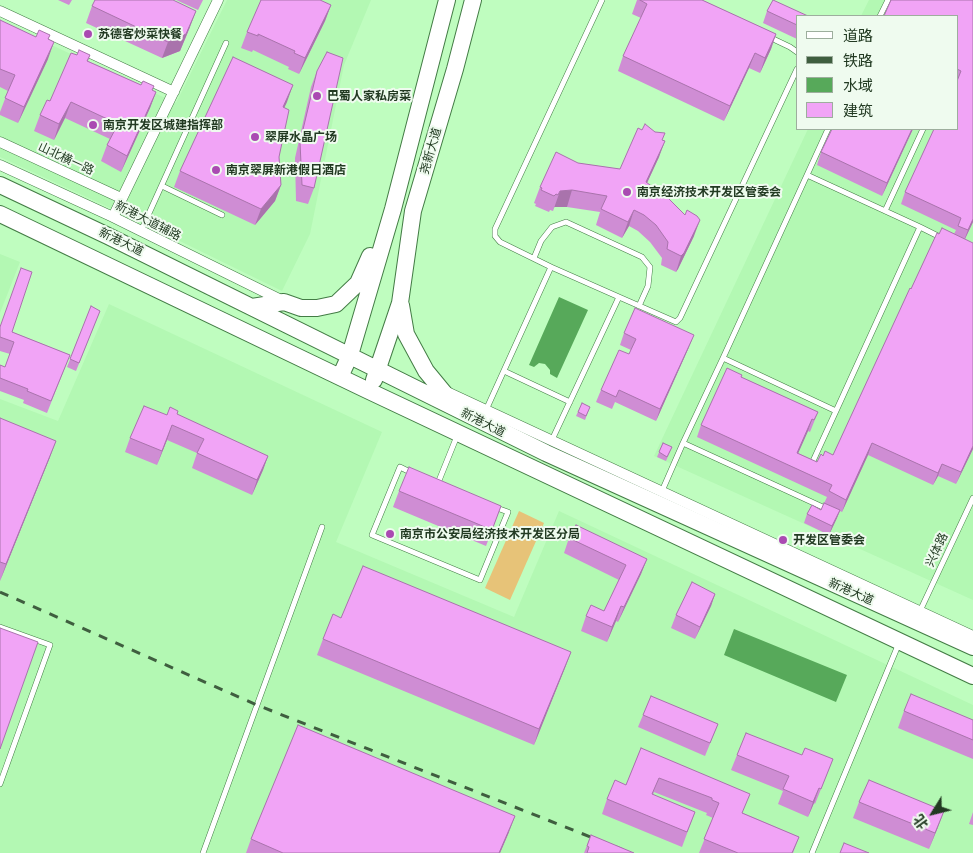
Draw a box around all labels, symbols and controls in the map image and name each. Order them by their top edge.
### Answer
legend [796,15,958,130]
place label: 苏德客炒菜快餐 [98,27,182,41]
text: 道路 [843,27,873,45]
marker: 苏德客炒菜快餐 [82,28,94,40]
text: 铁路 [843,52,873,70]
text: 水域 [843,77,873,95]
place label: 巴蜀人家私房菜 [327,89,411,103]
marker: 巴蜀人家私房菜 [311,90,323,102]
text: 建筑 [843,102,873,120]
place label: 南京开发区城建指挥部 [103,118,223,132]
marker: 南京开发区城建指挥部 [87,119,99,131]
street label: 尧新大道 [417,126,445,176]
place label: 翠屏水晶广场 [265,130,337,144]
marker: 翠屏水晶广场 [249,131,261,143]
street label: 山北横一路 [36,140,96,178]
place label: 南京翠屏新港假日酒店 [226,163,346,177]
marker: 南京翠屏新港假日酒店 [210,164,222,176]
place label: 南京经济技术开发区管委会 [637,185,781,199]
marker: 南京经济技术开发区管委会 [621,186,633,198]
street label: 新港大道辅路 [113,198,183,244]
street label: 新港大道 [96,225,146,259]
street label: 新港大道 [458,406,508,440]
place label: 南京市公安局经济技术开发区分局 [400,527,580,541]
marker: 南京市公安局经济技术开发区分局 [384,528,396,540]
street label: 兴体路 [923,531,951,569]
place label: 开发区管委会 [793,533,865,547]
marker: 开发区管委会 [777,534,789,546]
street label: 新港大道 [826,576,876,608]
north arrow [908,788,958,838]
text: 北 [910,811,931,832]

